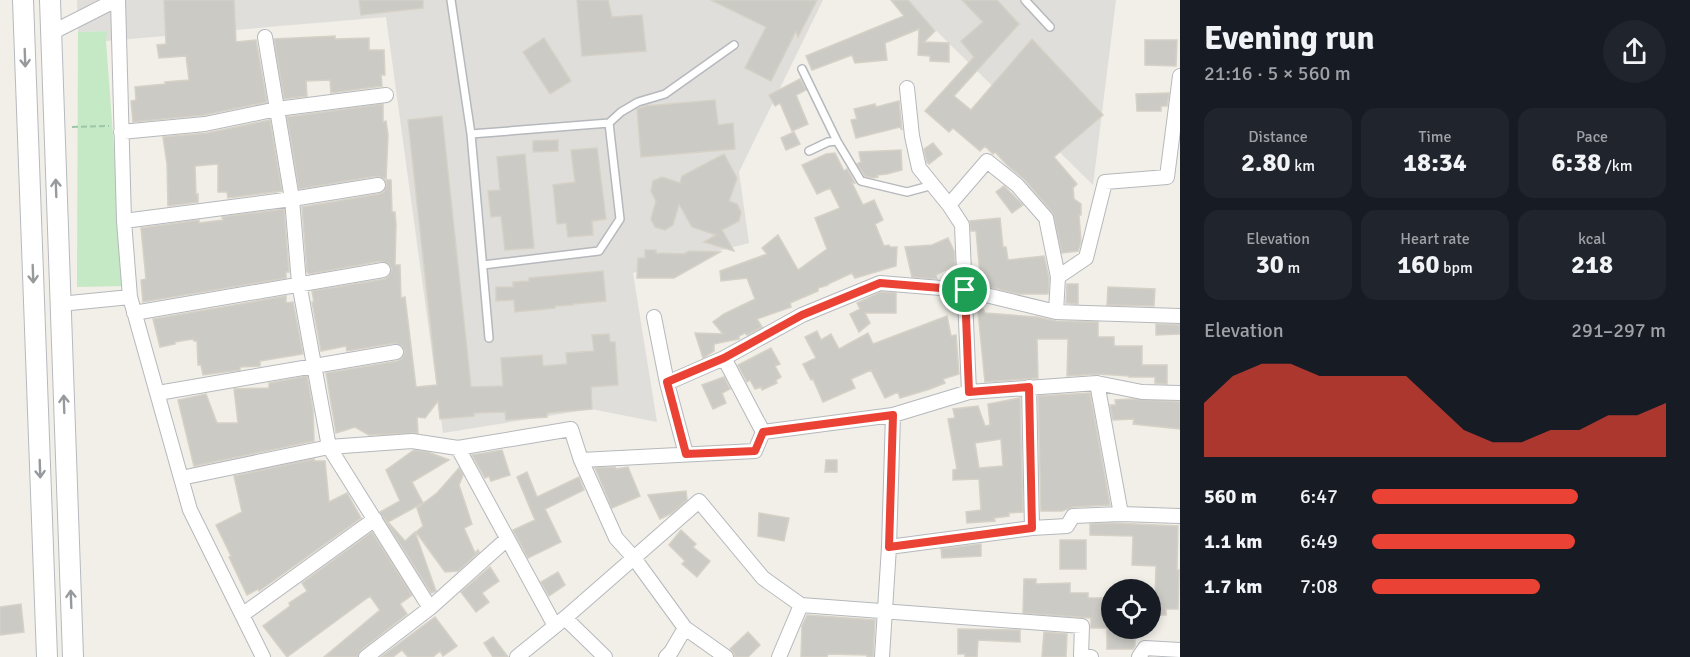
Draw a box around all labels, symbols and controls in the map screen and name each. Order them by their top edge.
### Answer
text: Evening run [1204,18,1374,59]
button: share [1603,20,1666,83]
one-way arrow [20,48,31,68]
text: 21:16 · 5 × 560 m [1204,61,1351,86]
text: Distance [1248,127,1308,147]
text: Time [1419,127,1451,147]
text: Pace [1576,127,1608,147]
text: 2.80 [1241,147,1291,179]
text: 18:34 [1403,147,1467,179]
text: 6:38 [1552,147,1601,179]
text: km [1291,156,1315,176]
text: /km [1601,156,1632,176]
one-way arrow [50,178,62,198]
text: Elevation [1246,229,1310,249]
text: Heart rate [1400,229,1470,249]
text: kcal [1578,229,1606,249]
text: 30 [1256,249,1284,281]
text: 160 [1397,249,1439,281]
text: 218 [1571,249,1613,281]
text: m [1284,258,1300,278]
text: bpm [1439,258,1473,278]
one-way arrow [28,264,39,284]
pin [939,264,990,315]
icon: arrive [948,273,981,306]
text: Elevation [1204,318,1284,343]
text: 291–297 m [1571,318,1666,343]
one-way arrow [58,394,69,414]
one-way arrow [35,459,46,479]
text: 560 m [1204,484,1257,509]
text: 6:47 [1300,484,1338,509]
text: 1.1 km [1204,529,1262,554]
text: 6:49 [1300,529,1338,554]
text: 1.7 km [1204,574,1262,599]
text: 7:08 [1300,574,1338,599]
map controls [1101,579,1161,639]
button: locate [1101,579,1161,639]
one-way arrow [65,589,76,609]

